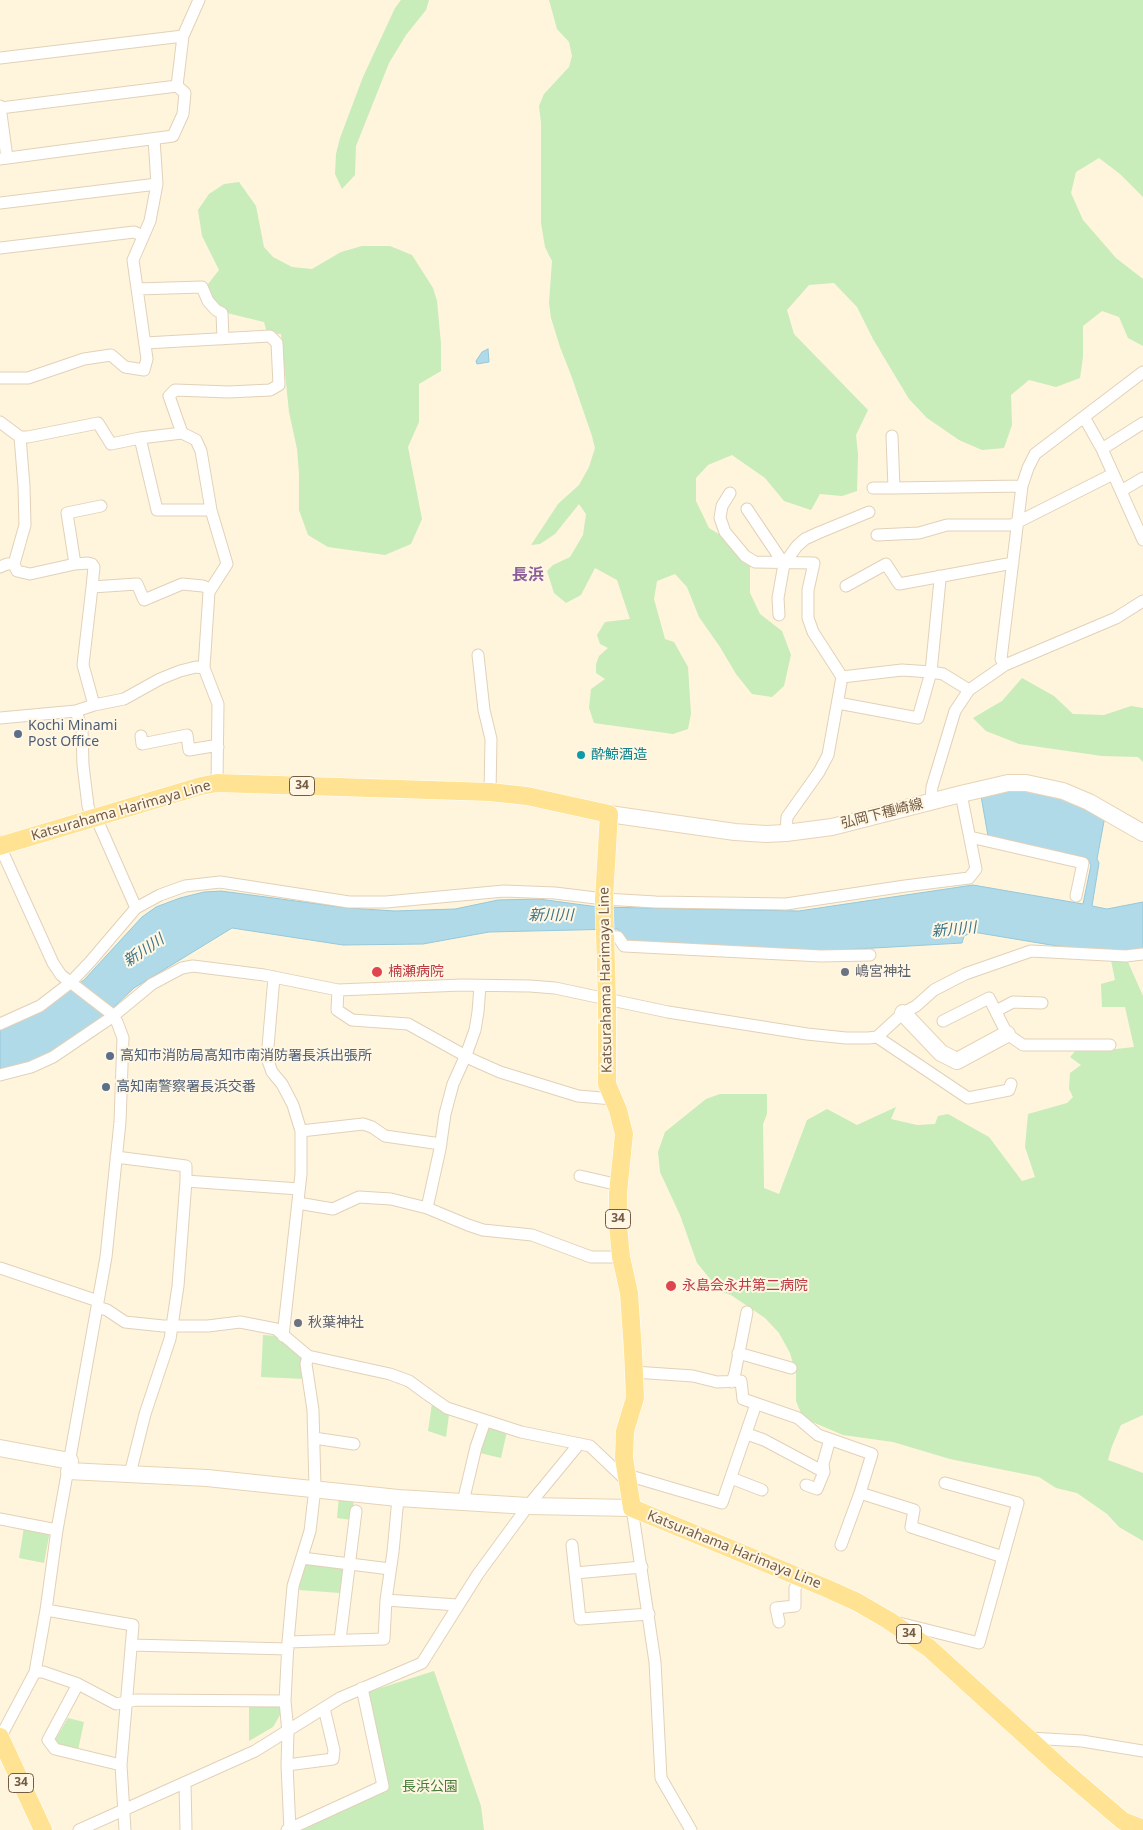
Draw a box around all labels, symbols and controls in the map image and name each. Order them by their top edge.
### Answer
district label: 長浜 [512,565,544,585]
place label: Kochi Minami Post Office [28,718,117,750]
marker: Kochi Minami Post Office [12,728,24,740]
place label: 酔鯨酒造 [591,747,647,763]
marker: 酔鯨酒造 [575,749,587,761]
road number: 34 [290,776,314,796]
street label: Katsurahama Harimaya Line [29,777,213,845]
street label: 弘岡下種崎線 [839,796,925,832]
street label: Katsurahama Harimaya Line [596,887,616,1073]
water label: 新川川 [529,907,573,925]
water label: 新川川 [931,919,977,941]
water label: 新川川 [120,931,168,971]
place label: 楠瀬病院 [388,964,444,980]
place label: 嶋宮神社 [855,964,911,980]
marker: 楠瀬病院 [370,965,384,979]
marker: 嶋宮神社 [839,966,851,978]
place label: 高知市消防局高知市南消防署長浜出張所 [120,1048,372,1064]
marker: 高知市消防局高知市南消防署長浜出張所 [104,1050,116,1062]
place label: 高知南警察署長浜交番 [116,1079,256,1095]
marker: 高知南警察署長浜交番 [100,1081,112,1093]
road number: 34 [606,1210,630,1228]
place label: 永島会永井第二病院 [682,1278,808,1294]
marker: 永島会永井第二病院 [664,1279,678,1293]
place label: 秋葉神社 [308,1315,364,1331]
marker: 秋葉神社 [292,1317,304,1329]
street label: Katsurahama Harimaya Line [645,1507,823,1593]
road number: 34 [896,1625,922,1644]
road number: 34 [8,1774,34,1792]
park label: 長浜公園 [402,1779,458,1795]

